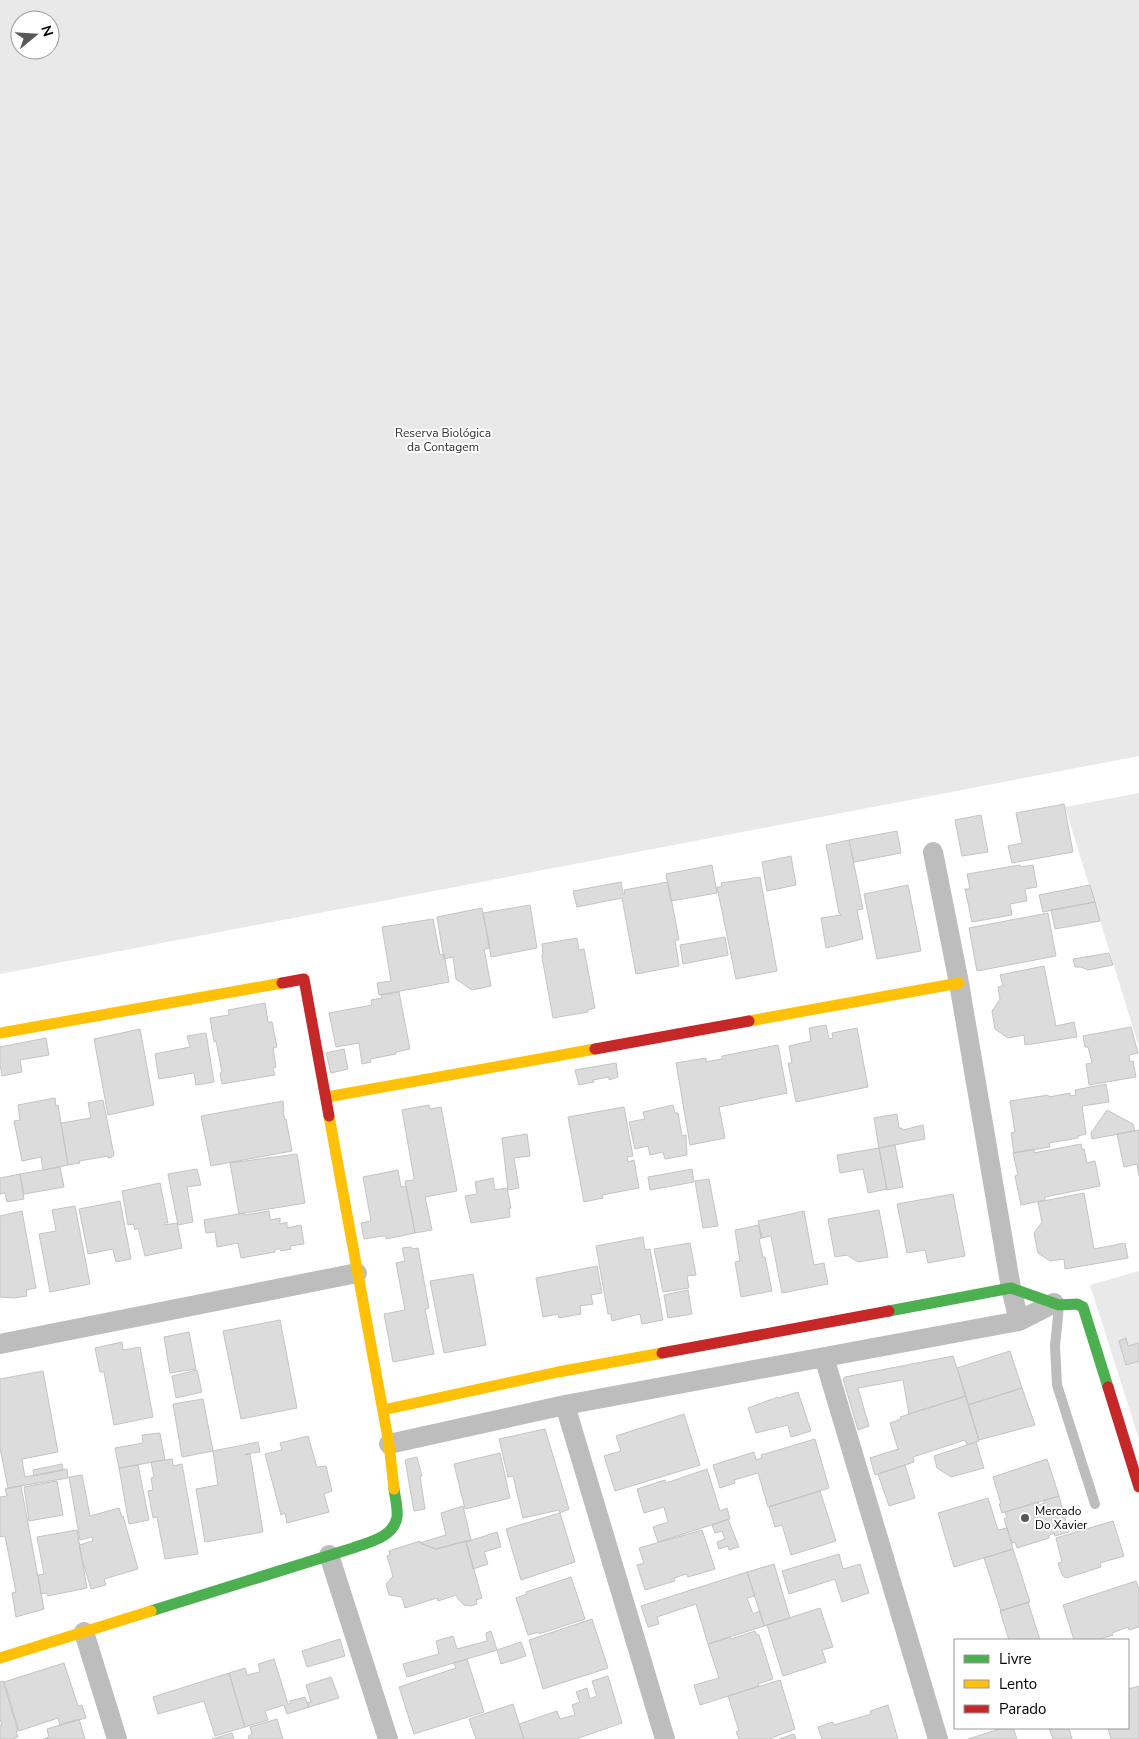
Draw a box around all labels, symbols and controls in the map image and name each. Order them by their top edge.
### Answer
north arrow [10,10,60,60]
text: N [36,23,58,39]
park label: Reserva Biológica da Contagem [395,425,491,455]
place label: Mercado Do Xavier [1035,1503,1088,1533]
marker: Mercado Do Xavier [1019,1512,1031,1524]
legend [954,1639,1129,1729]
text: Livre [999,1649,1032,1669]
text: Lento [999,1674,1037,1694]
text: Parado [999,1699,1046,1719]

